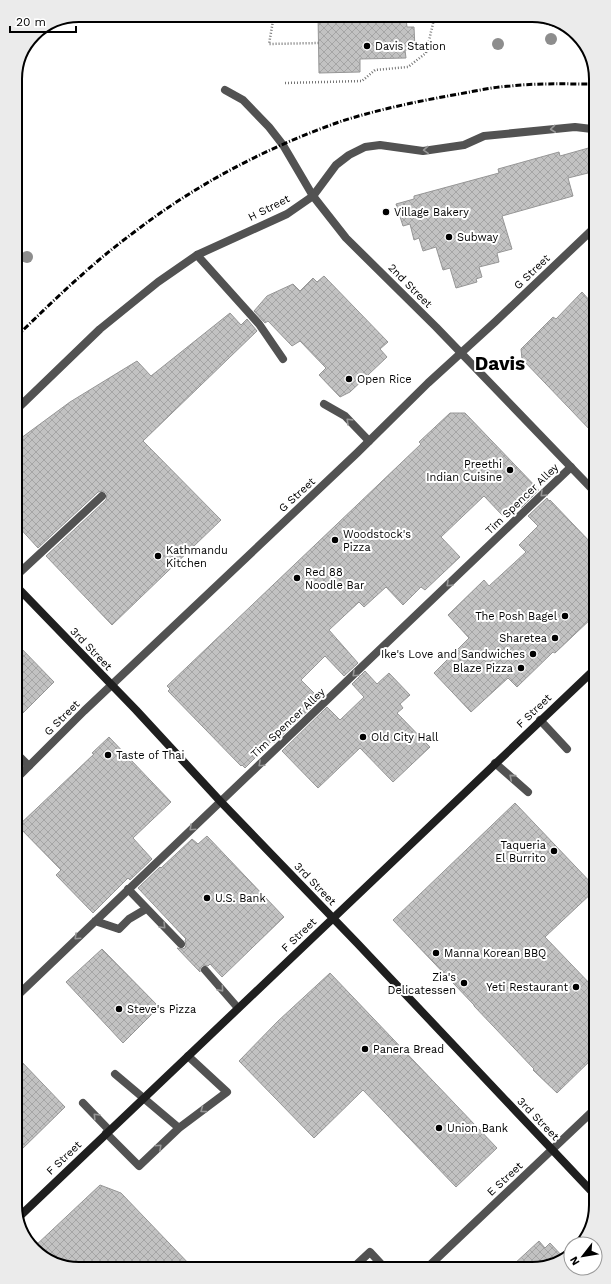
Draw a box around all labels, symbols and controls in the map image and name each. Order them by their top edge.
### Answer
scale bar [10,8,76,34]
text: 20 m [16,15,46,29]
place label: Davis Station [375,40,446,53]
marker: Davis Station [362,41,372,51]
one-way arrow [550,124,556,133]
one-way arrow [423,146,429,154]
street label: H Street [246,192,292,224]
place label: Village Bakery [394,206,469,219]
marker: Village Bakery [381,207,391,217]
place label: Subway [457,231,498,244]
marker: Subway [444,232,454,242]
street label: G Street [511,251,553,292]
street label: 2nd Street [385,261,435,311]
district label: Davis [475,352,525,375]
place label: Open Rice [357,373,412,386]
marker: Open Rice [344,374,354,384]
one-way arrow [346,418,354,425]
place label: Preethi Indian Cuisine [426,458,502,484]
street label: Tim Spencer Alley [483,461,561,537]
marker: Preethi Indian Cuisine [505,465,515,475]
street label: G Street [276,475,318,515]
one-way arrow [540,489,548,497]
place label: Woodstock's Pizza [343,528,411,554]
marker: Woodstock's Pizza [330,535,340,545]
place label: Kathmandu Kitchen [166,544,228,570]
marker: Kathmandu Kitchen [153,551,163,561]
place label: Red 88 Noodle Bar [305,566,365,592]
marker: Red 88 Noodle Bar [292,573,302,583]
one-way arrow [446,579,454,587]
place label: The Posh Bagel [475,610,558,623]
marker: The Posh Bagel [560,611,570,621]
street label: 3rd Street [67,625,115,673]
place label: Sharetea [499,632,547,645]
marker: Sharetea [550,633,560,643]
place label: Ike's Love and Sandwiches [381,648,525,661]
marker: Ike's Love and Sandwiches [528,649,538,659]
place label: Blaze Pizza [453,662,513,675]
marker: Blaze Pizza [516,663,526,673]
one-way arrow [352,669,360,677]
street label: Tim Spencer Alley [248,685,328,761]
street label: F Street [514,691,554,731]
street label: G Street [42,697,83,738]
place label: Old City Hall [371,731,439,744]
marker: Old City Hall [358,732,368,742]
place label: Taste of Thai [116,749,185,762]
marker: Taste of Thai [103,750,113,760]
one-way arrow [258,759,266,766]
one-way arrow [509,775,516,782]
one-way arrow [189,824,197,831]
place label: Taqueria El Burrito [495,839,546,865]
marker: Taqueria El Burrito [549,846,559,856]
street label: 3rd Street [291,860,339,908]
place label: U.S. Bank [215,892,266,905]
marker: U.S. Bank [202,893,212,903]
street label: F Street [279,915,319,955]
one-way arrow [158,921,166,929]
one-way arrow [74,932,82,940]
place label: Manna Korean BBQ [444,947,546,960]
marker: Manna Korean BBQ [431,948,441,958]
place label: Zia's Delicatessen [388,971,456,997]
marker: Zia's Delicatessen [459,978,469,988]
place label: Yeti Restaurant [486,981,568,994]
marker: Yeti Restaurant [571,982,581,992]
one-way arrow [217,984,224,991]
place label: Steve's Pizza [127,1003,196,1016]
marker: Steve's Pizza [114,1004,124,1014]
place label: Panera Bread [373,1043,444,1056]
marker: Panera Bread [360,1044,370,1054]
street label: 3rd Street [514,1095,562,1143]
one-way arrow [201,1105,208,1112]
one-way arrow [93,1113,101,1121]
place label: Union Bank [447,1122,508,1135]
marker: Union Bank [434,1123,444,1133]
street label: F Street [44,1138,84,1178]
one-way arrow [154,1144,162,1152]
street label: E Street [485,1159,526,1199]
north arrow [563,1236,603,1276]
text: N [567,1254,583,1268]

